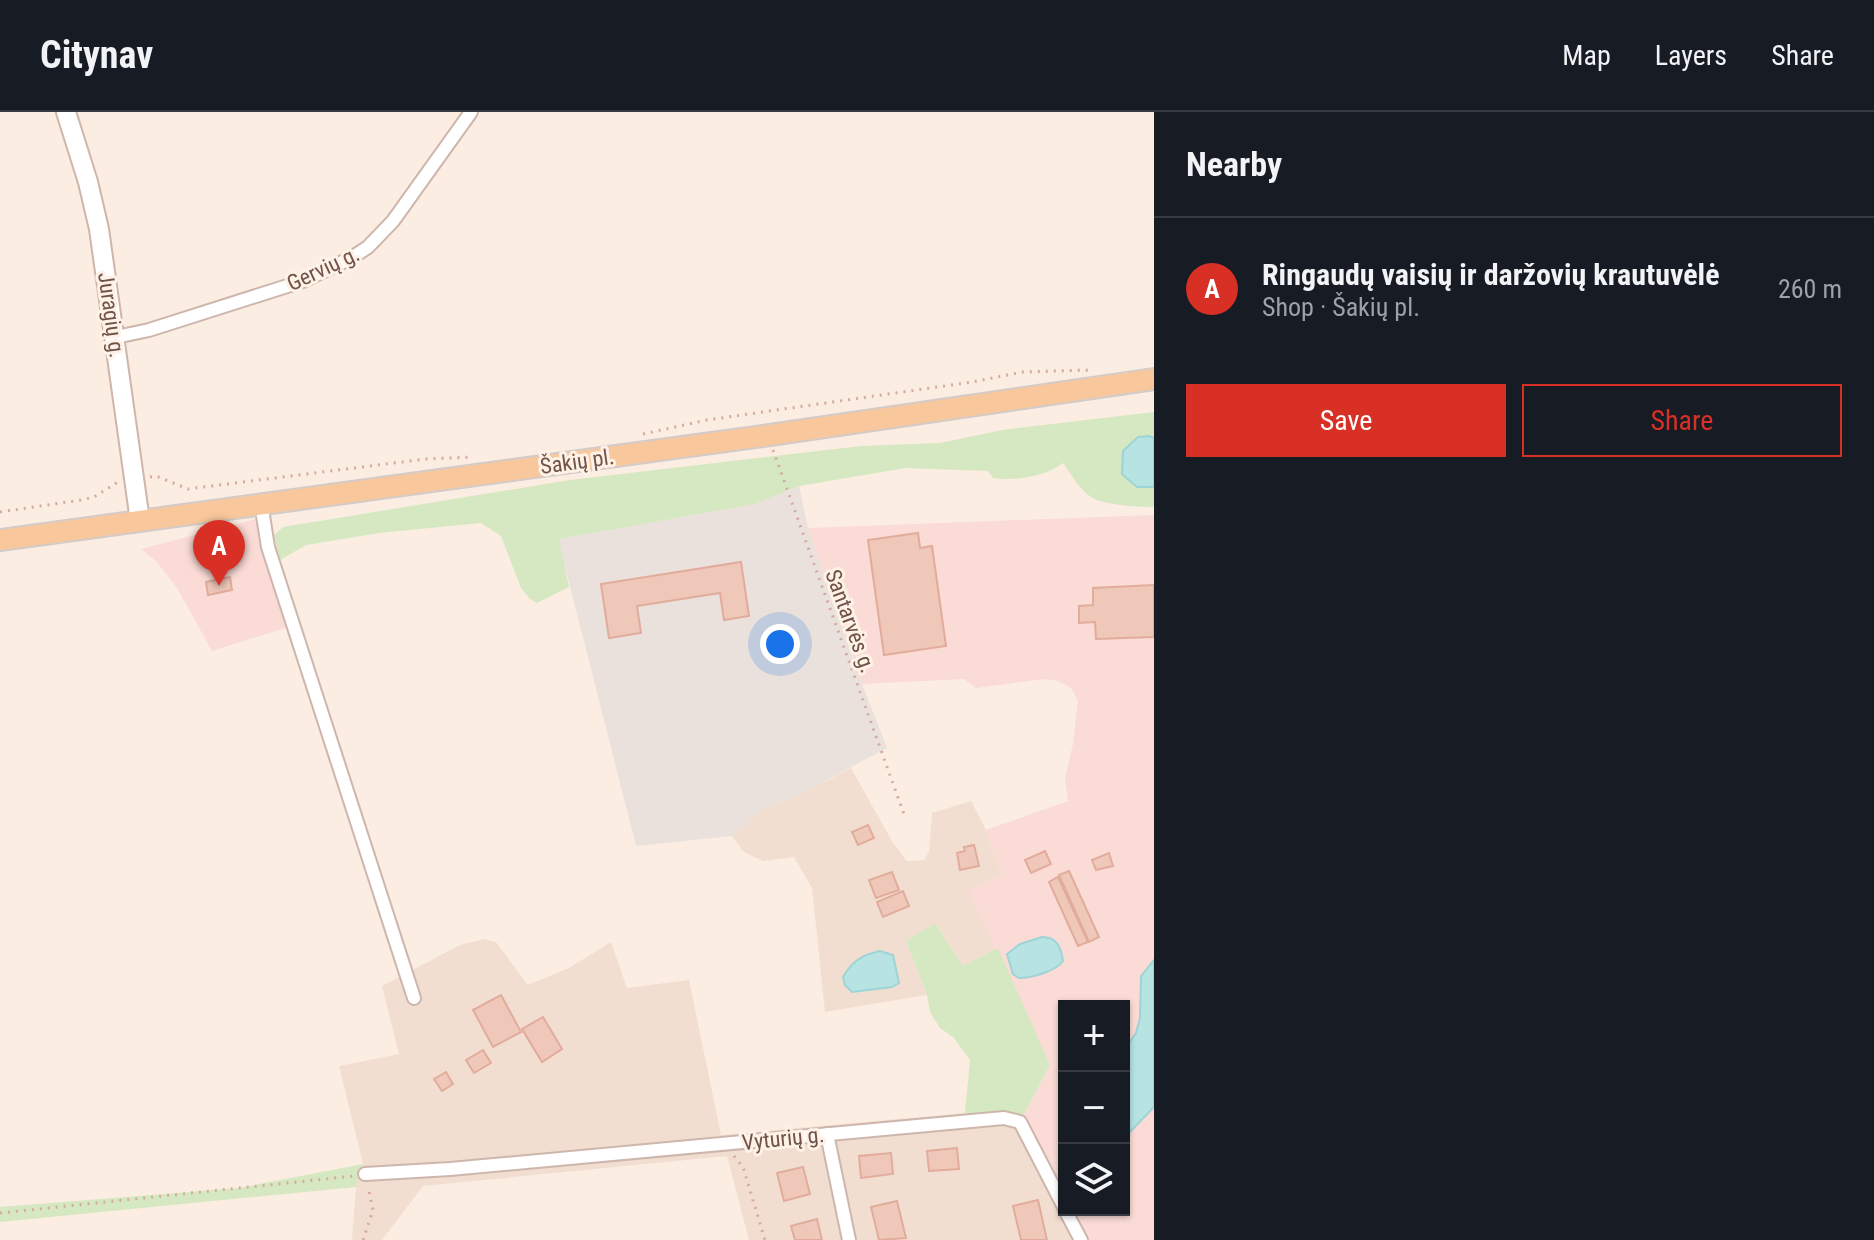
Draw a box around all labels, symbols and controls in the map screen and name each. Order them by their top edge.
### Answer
text: Citynav [40,33,153,77]
text: Map [1562,39,1611,72]
text: Layers [1655,39,1727,72]
text: Share [1771,39,1834,72]
text: Nearby [1186,144,1282,184]
street label: Gervių g. [283,241,363,296]
text: Ringaudų vaisių ir daržovių krautuvėlė [1262,257,1720,292]
street label: Juragių g. [93,271,130,360]
text: A [1204,274,1220,304]
text: 260 m [1778,274,1842,304]
text: Shop · Šakių pl. [1262,292,1420,322]
button: Save [1186,384,1506,457]
button: Share [1522,384,1842,457]
street label: Šakių pl. [539,444,616,479]
pin: A [193,520,245,586]
street label: Santarvės g. [820,566,881,676]
your location [760,624,800,664]
map controls [1058,1000,1130,1216]
button: + [1058,1000,1130,1072]
button: − [1058,1072,1130,1144]
street label: Vyturių g. [741,1122,825,1155]
button: layers [1058,1144,1130,1216]

